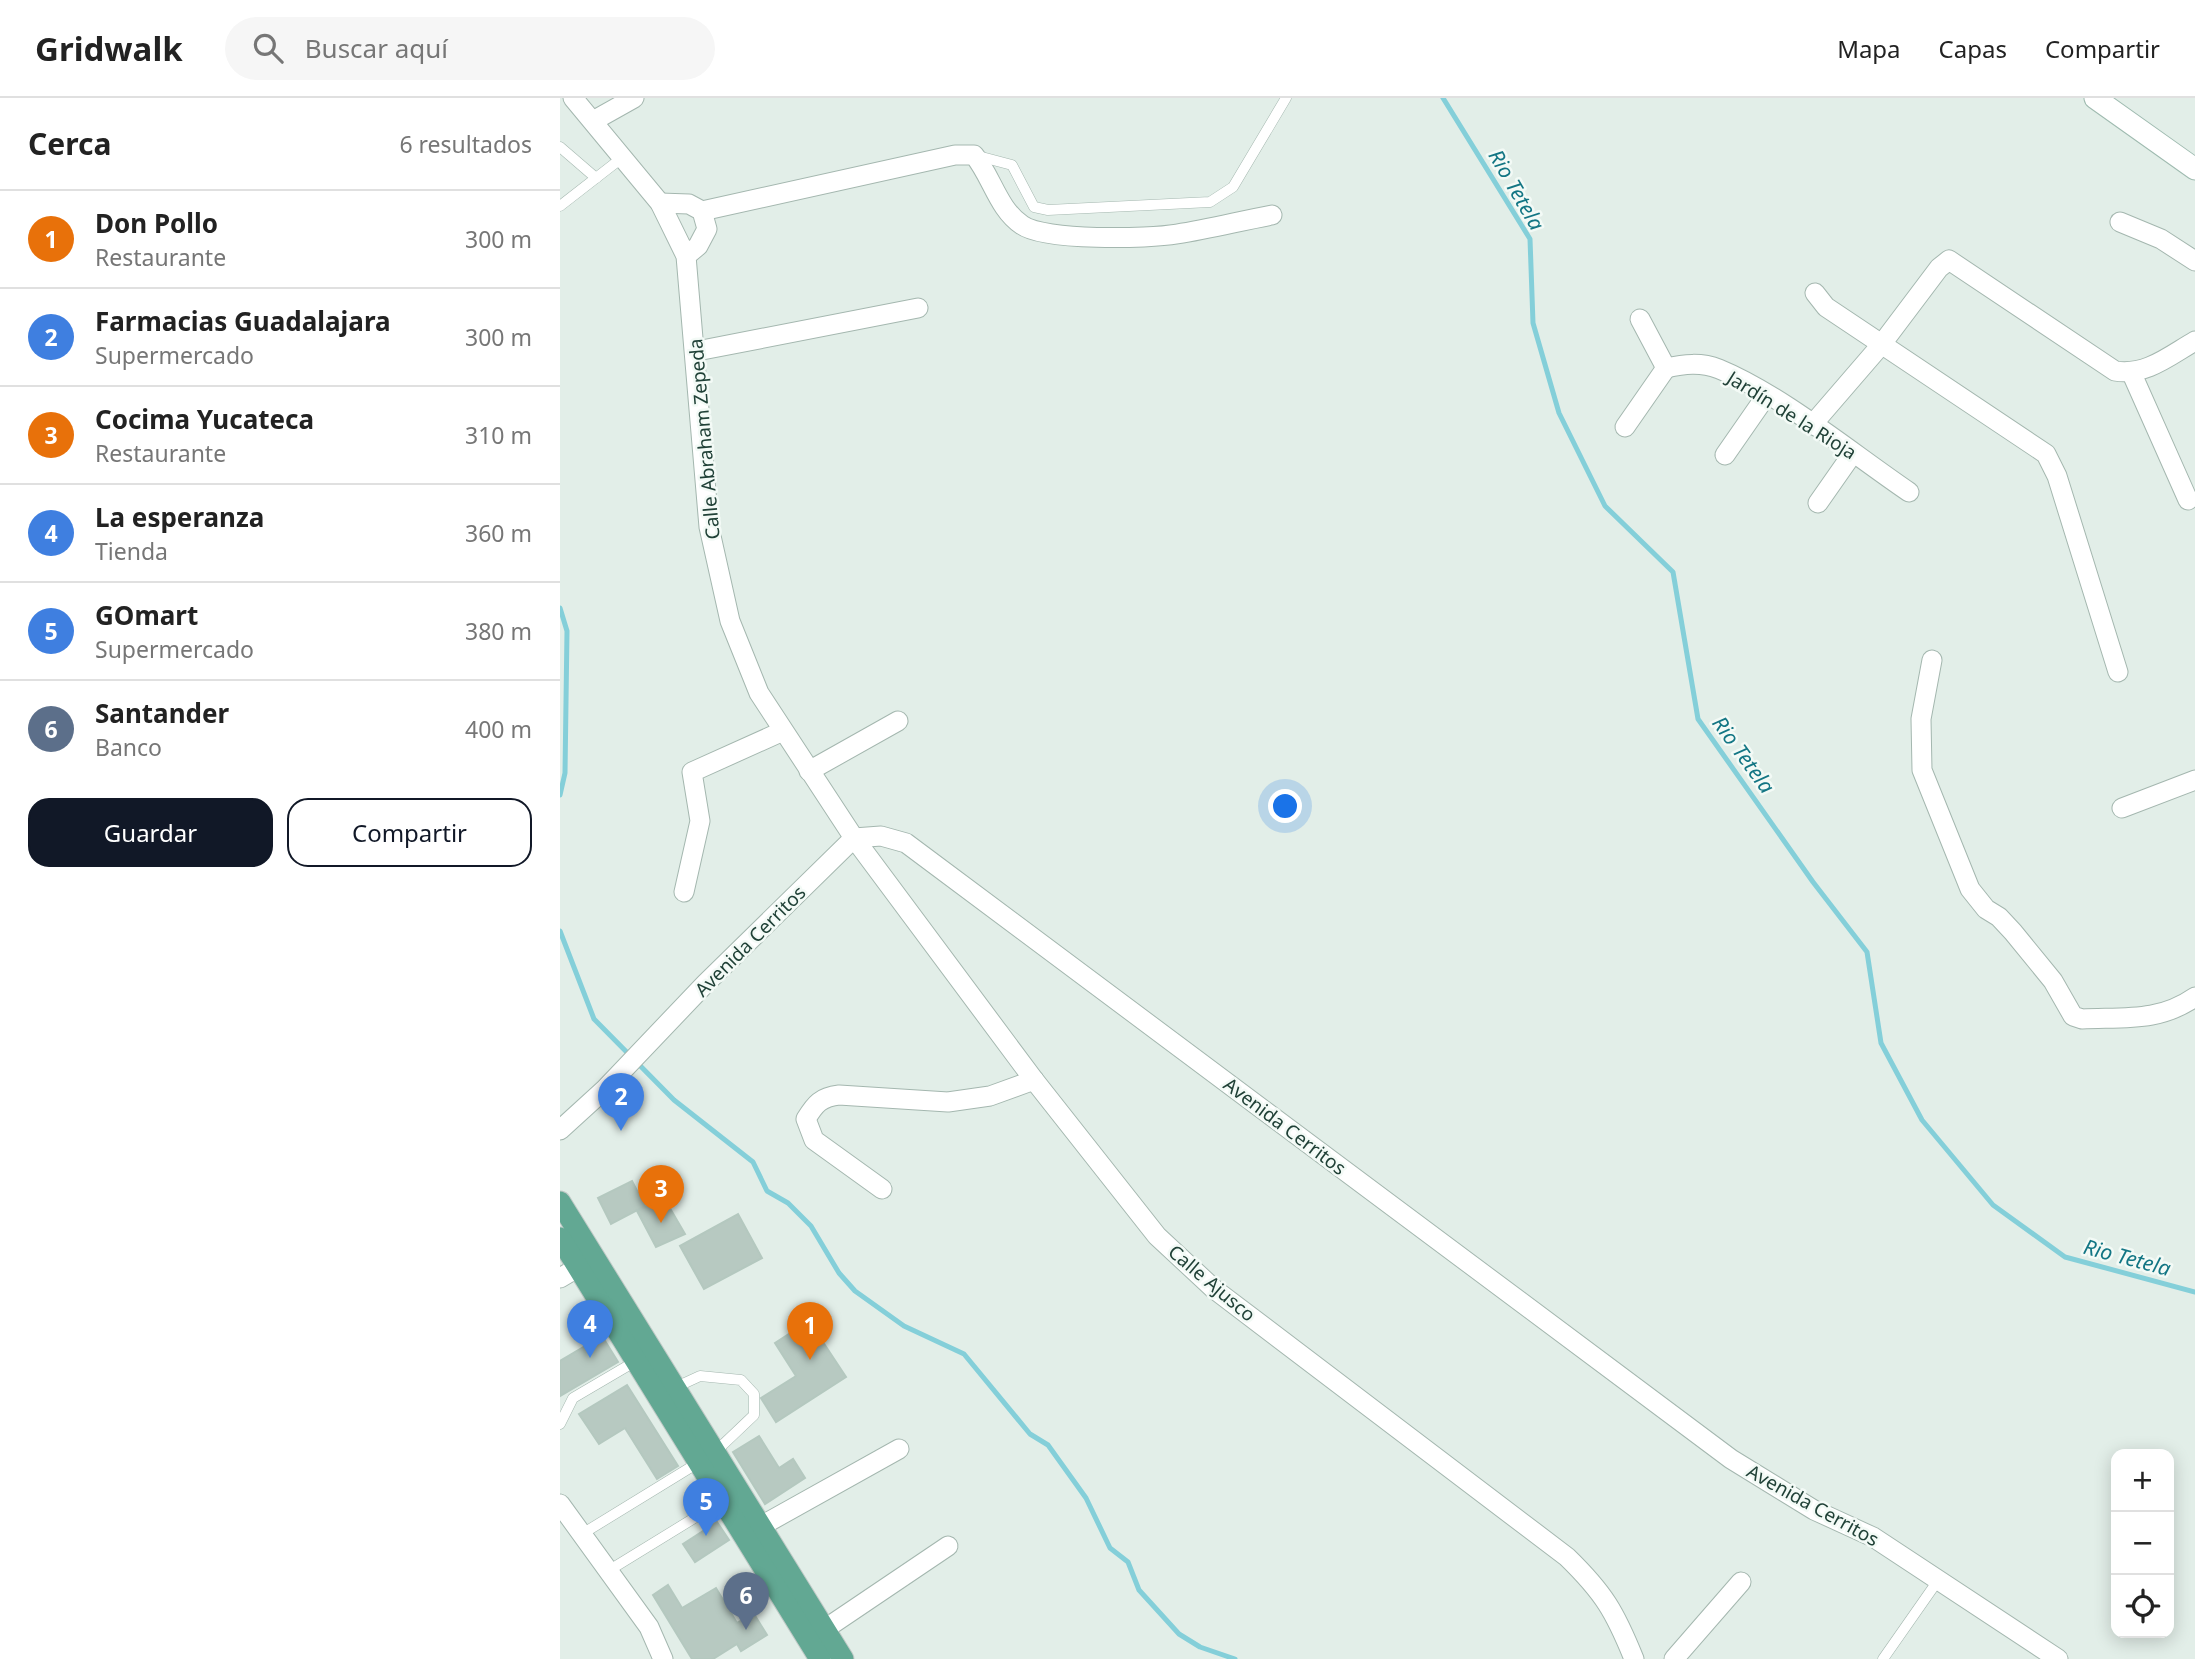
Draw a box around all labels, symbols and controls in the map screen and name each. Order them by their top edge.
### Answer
search box [225,17,715,80]
text: Gridwalk [35,26,183,71]
icon: search [249,29,287,67]
text: Buscar aquí [305,30,448,66]
text: Mapa [1837,32,1901,65]
text: Capas [1939,32,2007,65]
text: Compartir [2045,32,2160,65]
text: Cerca [28,123,111,164]
text: 6 resultados [399,128,532,160]
water label: Rio Tetela [1482,144,1551,235]
text: Don Pollo [95,205,218,241]
text: 1 [44,223,58,255]
text: 300 m [465,223,532,255]
text: Restaurante [95,241,226,273]
text: Farmacias Guadalajara [95,303,391,339]
text: 2 [44,321,58,353]
text: 300 m [465,321,532,353]
street label: Calle Abraham Zepeda [682,337,726,541]
text: Supermercado [95,339,254,371]
street label: Jardín de la Rioja [1721,364,1862,465]
text: Cocima Yucateca [95,401,314,437]
text: 3 [44,419,58,451]
text: 310 m [465,419,532,451]
text: Restaurante [95,437,226,469]
text: La esperanza [95,499,264,535]
text: 4 [44,517,58,549]
text: 360 m [465,517,532,549]
text: Tienda [95,535,168,567]
text: GOmart [95,597,198,633]
text: 5 [44,615,58,647]
text: 380 m [465,615,532,647]
text: Supermercado [95,633,254,665]
text: Santander [95,695,229,731]
water label: Rio Tetela [1706,710,1781,799]
text: 6 [44,713,58,745]
text: 400 m [465,713,532,745]
text: Banco [95,731,162,763]
your location [1268,789,1302,823]
button: Guardar [28,798,273,867]
button: Compartir [287,798,532,867]
street label: Avenida Cerritos [689,880,811,1002]
street label: Avenida Cerritos [1218,1071,1352,1181]
pin: 2 [598,1073,644,1131]
pin: 3 [638,1165,684,1223]
water label: Rio Tetela [2081,1232,2174,1282]
street label: Calle Ajusco [1163,1239,1261,1327]
pin: 4 [567,1300,613,1358]
pin: 1 [787,1302,833,1360]
map controls [2111,1449,2174,1638]
button: + [2111,1449,2174,1512]
street label: Avenida Cerritos [1742,1458,1884,1552]
pin: 5 [683,1478,729,1536]
button: − [2111,1512,2174,1575]
pin: 6 [723,1572,769,1630]
button: locate [2111,1575,2174,1638]

